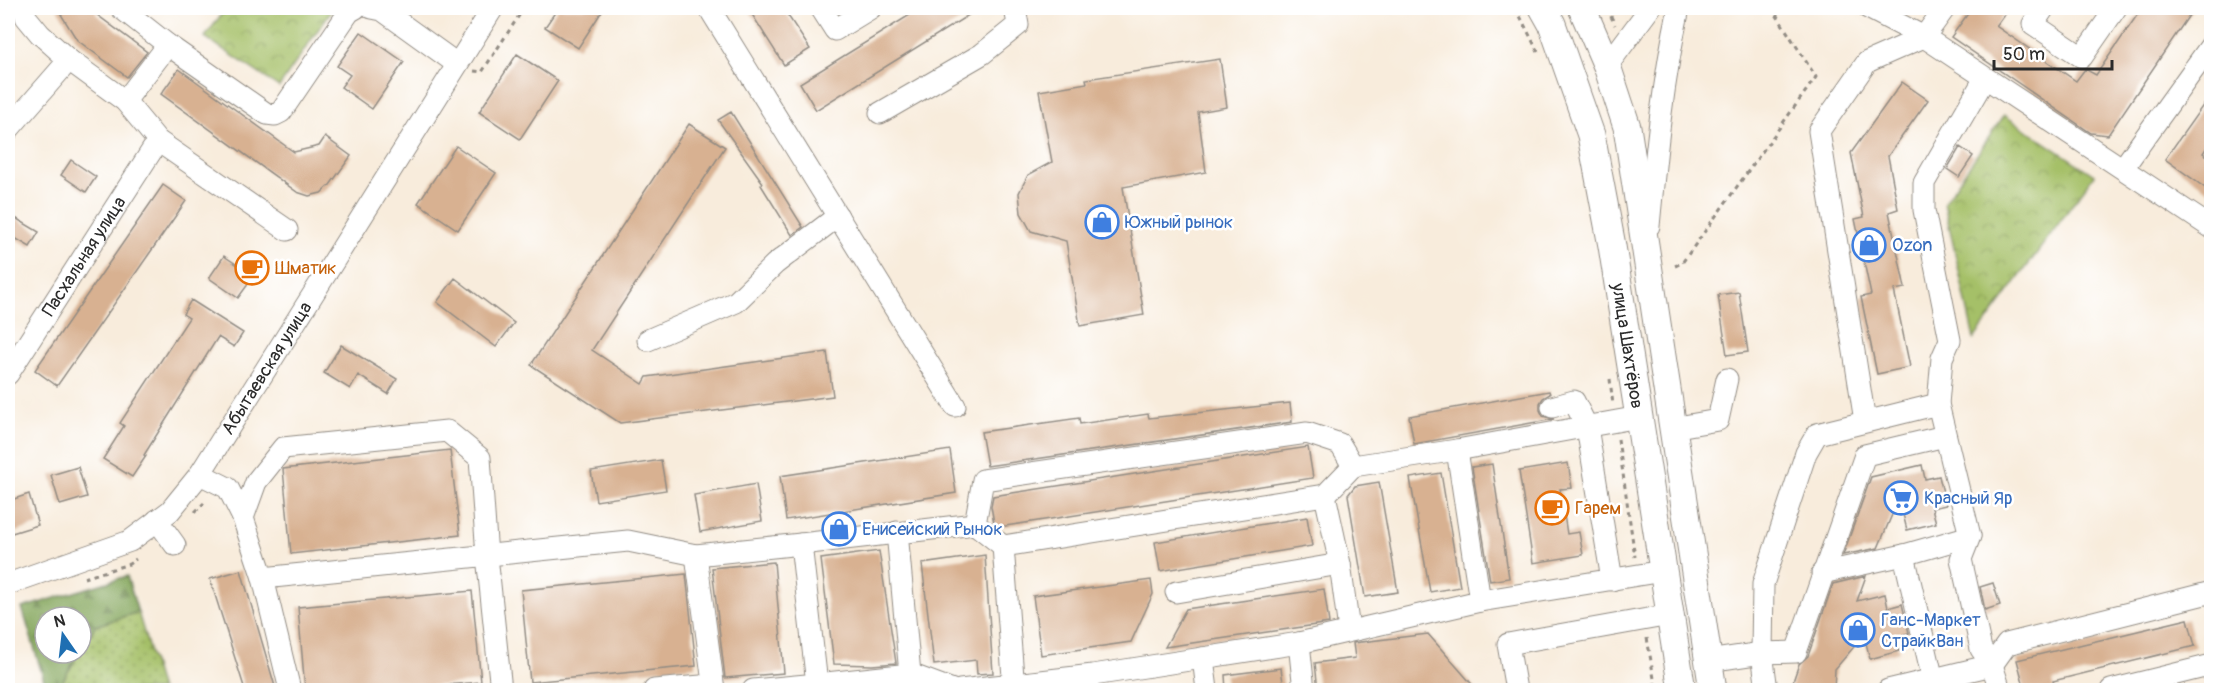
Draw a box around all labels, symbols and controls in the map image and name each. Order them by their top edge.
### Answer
scale bar [1994,33,2112,71]
text: 50 m [2003,43,2045,66]
street label: Пасхальная улица [37,192,131,321]
shop icon: Южный рынок [1084,204,1120,240]
place label: Южный рынок [1125,211,1233,234]
shop icon: Ozon [1851,227,1887,263]
place label: Ozon [1892,234,1932,257]
cafe icon: Шматик [234,250,270,286]
place label: Шматик [275,257,336,280]
street label: улица Шахтёров [1606,281,1648,410]
street label: Абытаевская улица [217,298,317,439]
supermarket icon: Красный Яр [1883,480,1919,516]
place label: Красный Яр [1924,487,2012,510]
cafe icon: Гарем [1534,490,1570,526]
place label: Гарем [1575,497,1621,520]
shop icon: Енисейский Рынок [821,511,857,547]
place label: Енисейский Рынок [862,518,1002,541]
north arrow [33,605,93,665]
place label: Ганс-Маркет СтрайкВан [1881,609,1981,653]
text: N [52,610,67,632]
shop icon: Ганс-Маркет СтрайкВан [1840,612,1876,648]

